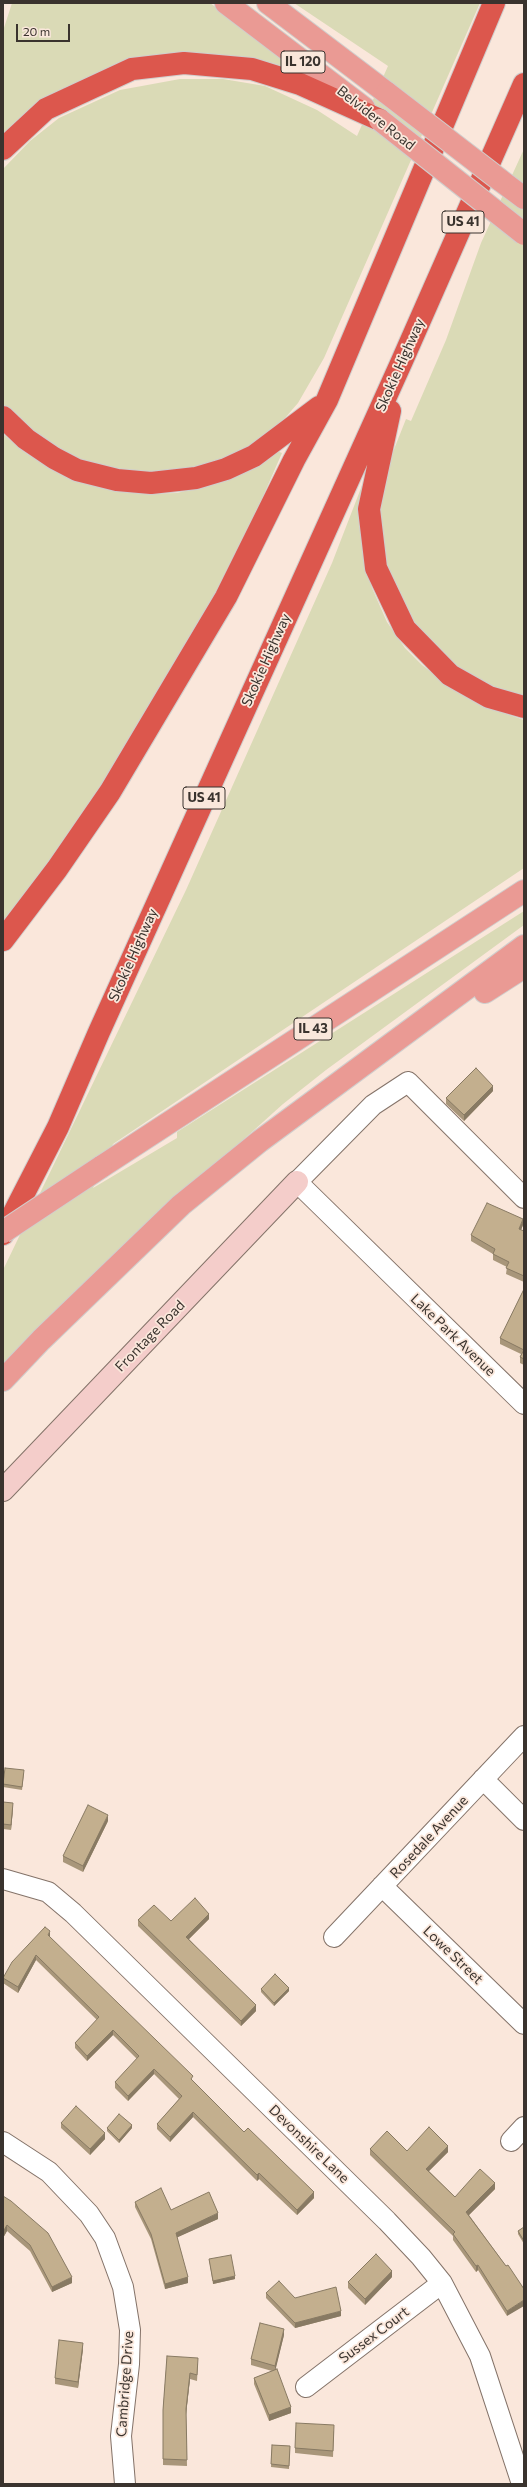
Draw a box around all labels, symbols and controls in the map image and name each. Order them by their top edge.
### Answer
scale bar [18,16,72,42]
text: 20 m [23,24,50,38]
road number: IL 120 [281,51,325,73]
street label: Belvidere Road [334,82,418,154]
road number: US 41 [442,211,484,233]
street label: Skokie Highway [372,316,428,414]
street label: Skokie Highway [238,611,294,709]
road number: US 41 [183,787,225,809]
street label: Skokie Highway [105,906,161,1004]
road number: IL 43 [294,1018,332,1040]
street label: Lake Park Avenue [407,1290,499,1380]
street label: Frontage Road [112,1297,188,1375]
street label: Rosedale Avenue [387,1792,471,1882]
street label: Lowe Street [420,1922,486,1988]
street label: Devonshire Lane [265,2101,353,2187]
street label: Sussex Court [336,2303,412,2367]
street label: Cambridge Drive [113,2331,137,2437]

